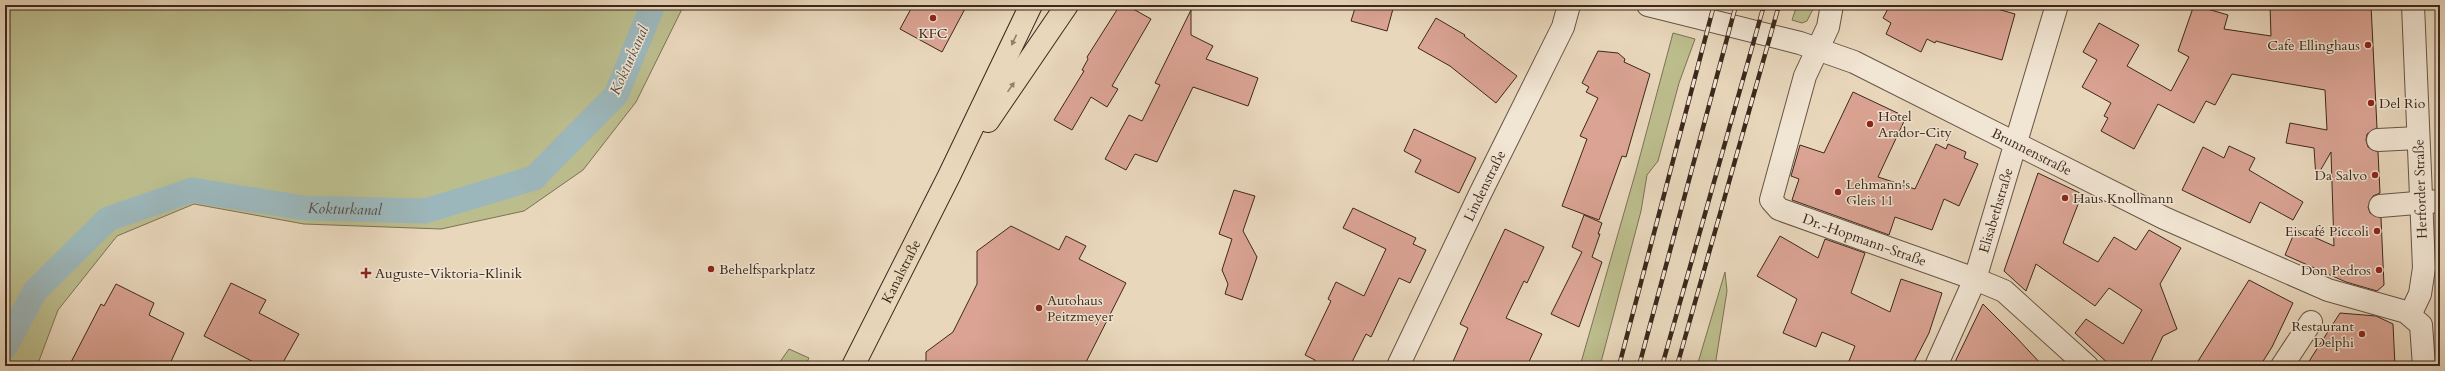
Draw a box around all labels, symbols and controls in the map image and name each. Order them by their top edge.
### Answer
marker: KFC [928,13,938,23]
water label: Kokturkanal [605,21,654,98]
place label: KFC [918,24,948,43]
one-way arrow [1011,35,1017,46]
place label: Cafe Ellinghaus [2267,36,2360,55]
marker: Cafe Ellinghaus [2363,40,2373,50]
one-way arrow [1007,81,1015,92]
place label: Del Rio [2379,94,2426,113]
marker: Del Rio [2366,98,2376,108]
place label: Hotel Arador-City [1878,107,1953,142]
marker: Hotel Arador-City [1865,119,1875,129]
street label: Brunnenstraße [1988,124,2075,180]
street label: Herforder Straße [2409,139,2432,239]
street label: Lindenstraße [1459,147,1510,225]
street label: Elisabethstraße [1974,166,2018,255]
place label: Da Salvo [2315,166,2367,185]
marker: Da Salvo [2370,170,2380,180]
place label: Lehmann's Gleis 11 [1846,175,1910,210]
marker: Lehmann's Gleis 11 [1833,187,1843,197]
place label: Haus Knollmann [2073,189,2174,208]
marker: Haus Knollmann [2060,193,2070,203]
water label: Kokturkanal [307,198,383,220]
street label: Dr.-Hopmann-Straße [1800,209,1929,271]
place label: Eiscafé Piccoli [2285,222,2369,241]
marker: Eiscafé Piccoli [2372,226,2382,236]
street label: Kanalstraße [877,237,925,307]
place label: Behelfsparkplatz [719,260,816,279]
place label: Don Pedros [2301,261,2371,280]
place label: Auguste-Viktoria-Klinik [375,264,523,283]
marker: Behelfsparkplatz [706,264,716,274]
marker: Don Pedros [2374,265,2384,275]
marker: Auguste-Viktoria-Klinik [360,267,372,279]
place label: Autohaus Peitzmeyer [1047,291,1114,326]
marker: Autohaus Peitzmeyer [1034,303,1044,313]
place label: Restaurant Delphi [2292,317,2355,352]
marker: Restaurant Delphi [2357,329,2367,339]

